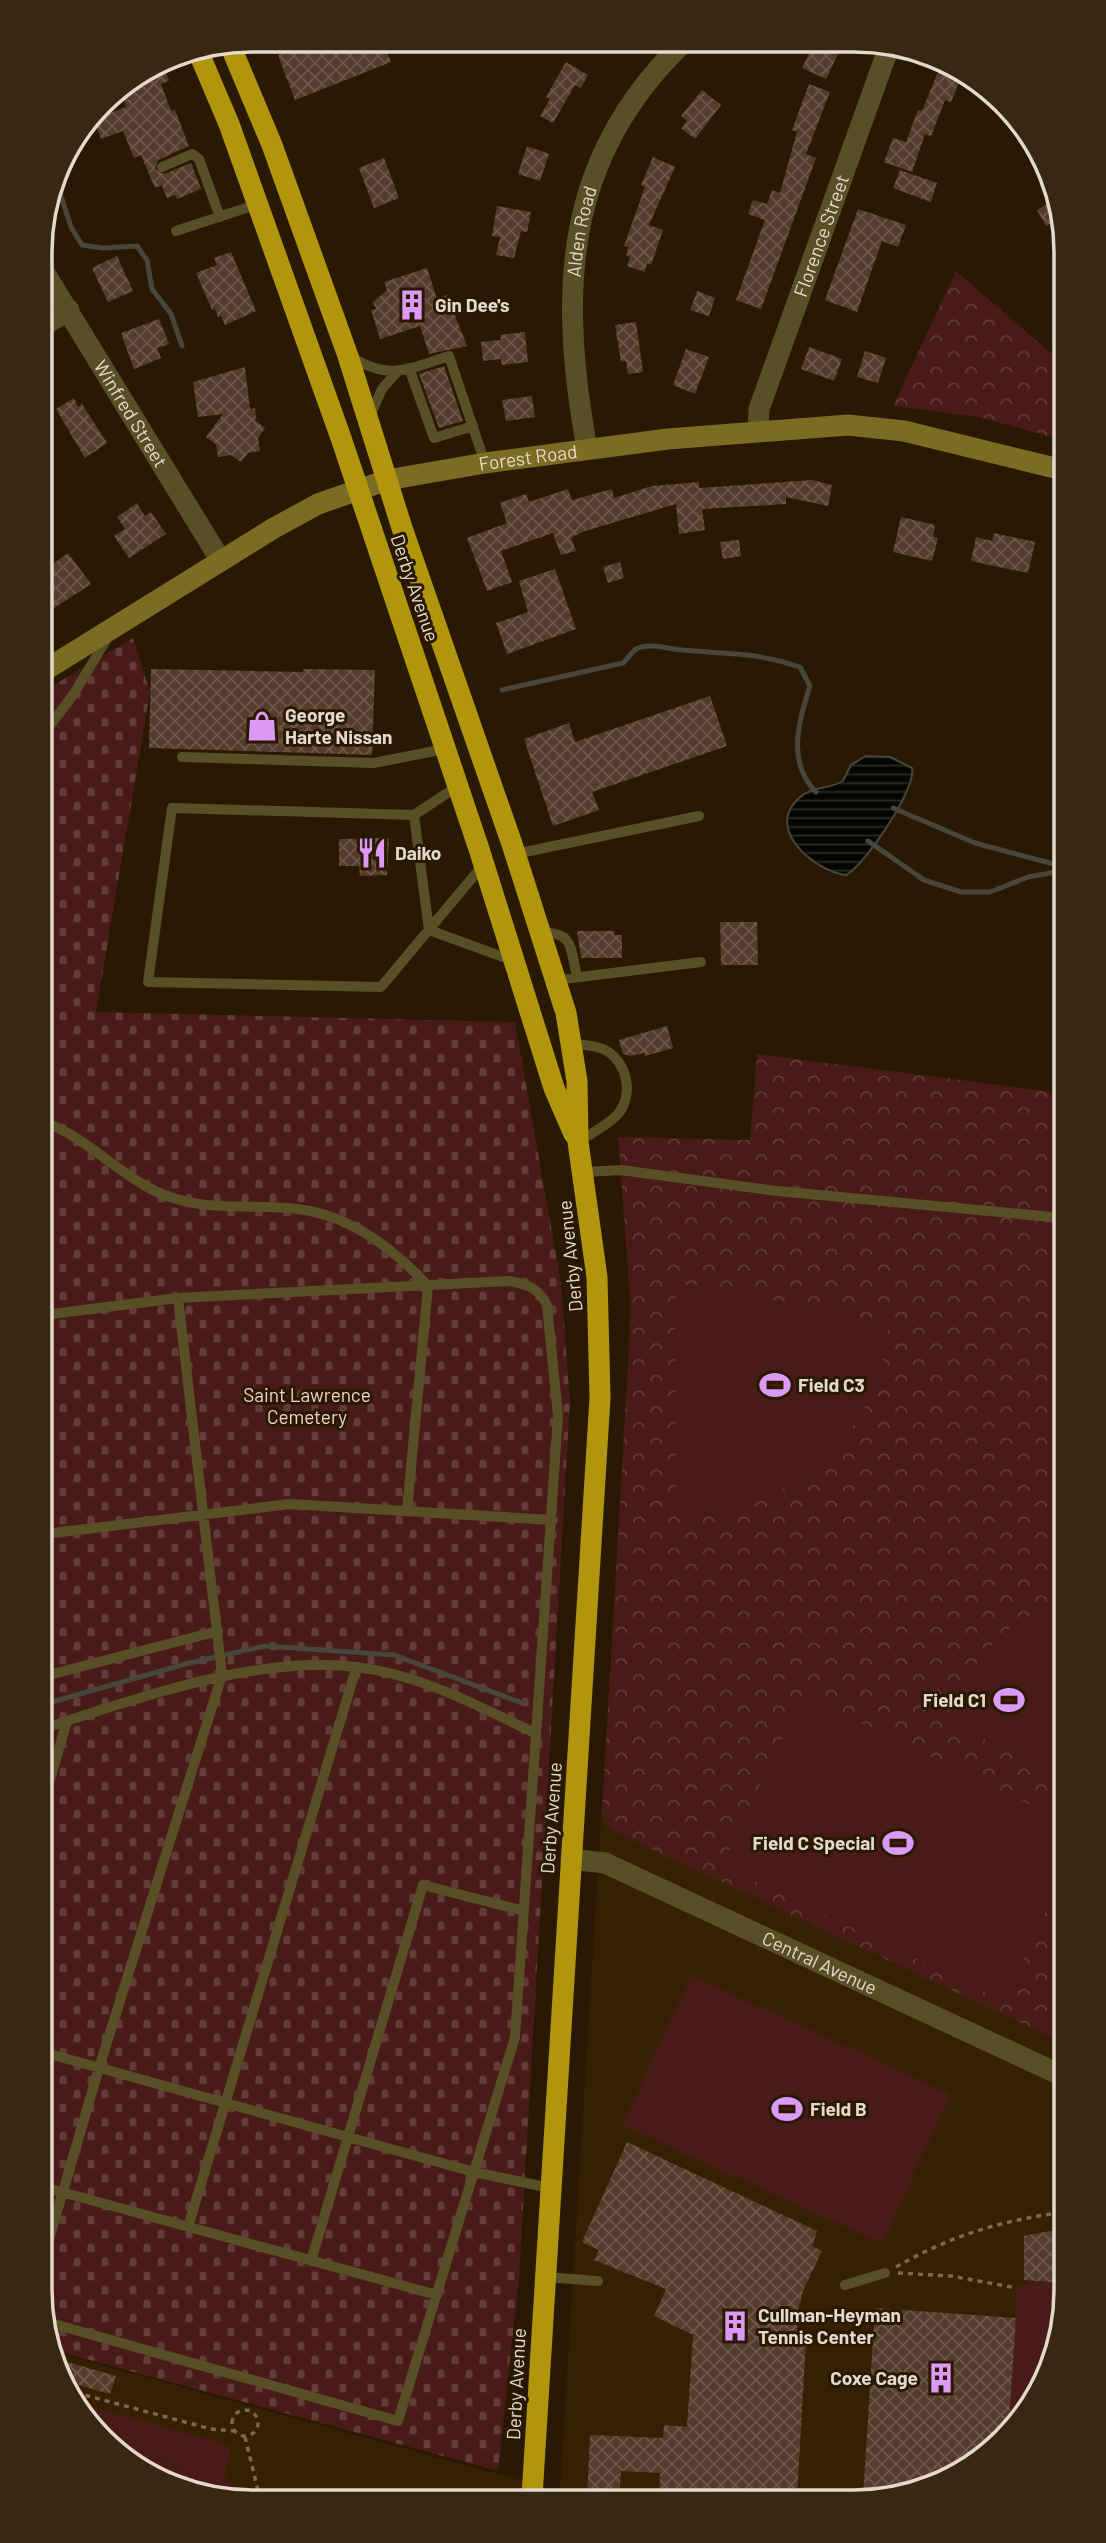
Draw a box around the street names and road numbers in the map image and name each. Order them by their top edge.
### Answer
street label: Florence Street [788,171,853,300]
street label: Alden Road [561,183,601,278]
street label: Winfred Street [90,356,173,471]
street label: Forest Road [477,439,578,475]
street label: Derby Avenue [386,531,445,645]
street label: Derby Avenue [552,1199,587,1313]
street label: Derby Avenue [535,1761,566,1875]
street label: Central Avenue [759,1926,881,1999]
street label: Derby Avenue [501,2327,530,2440]

